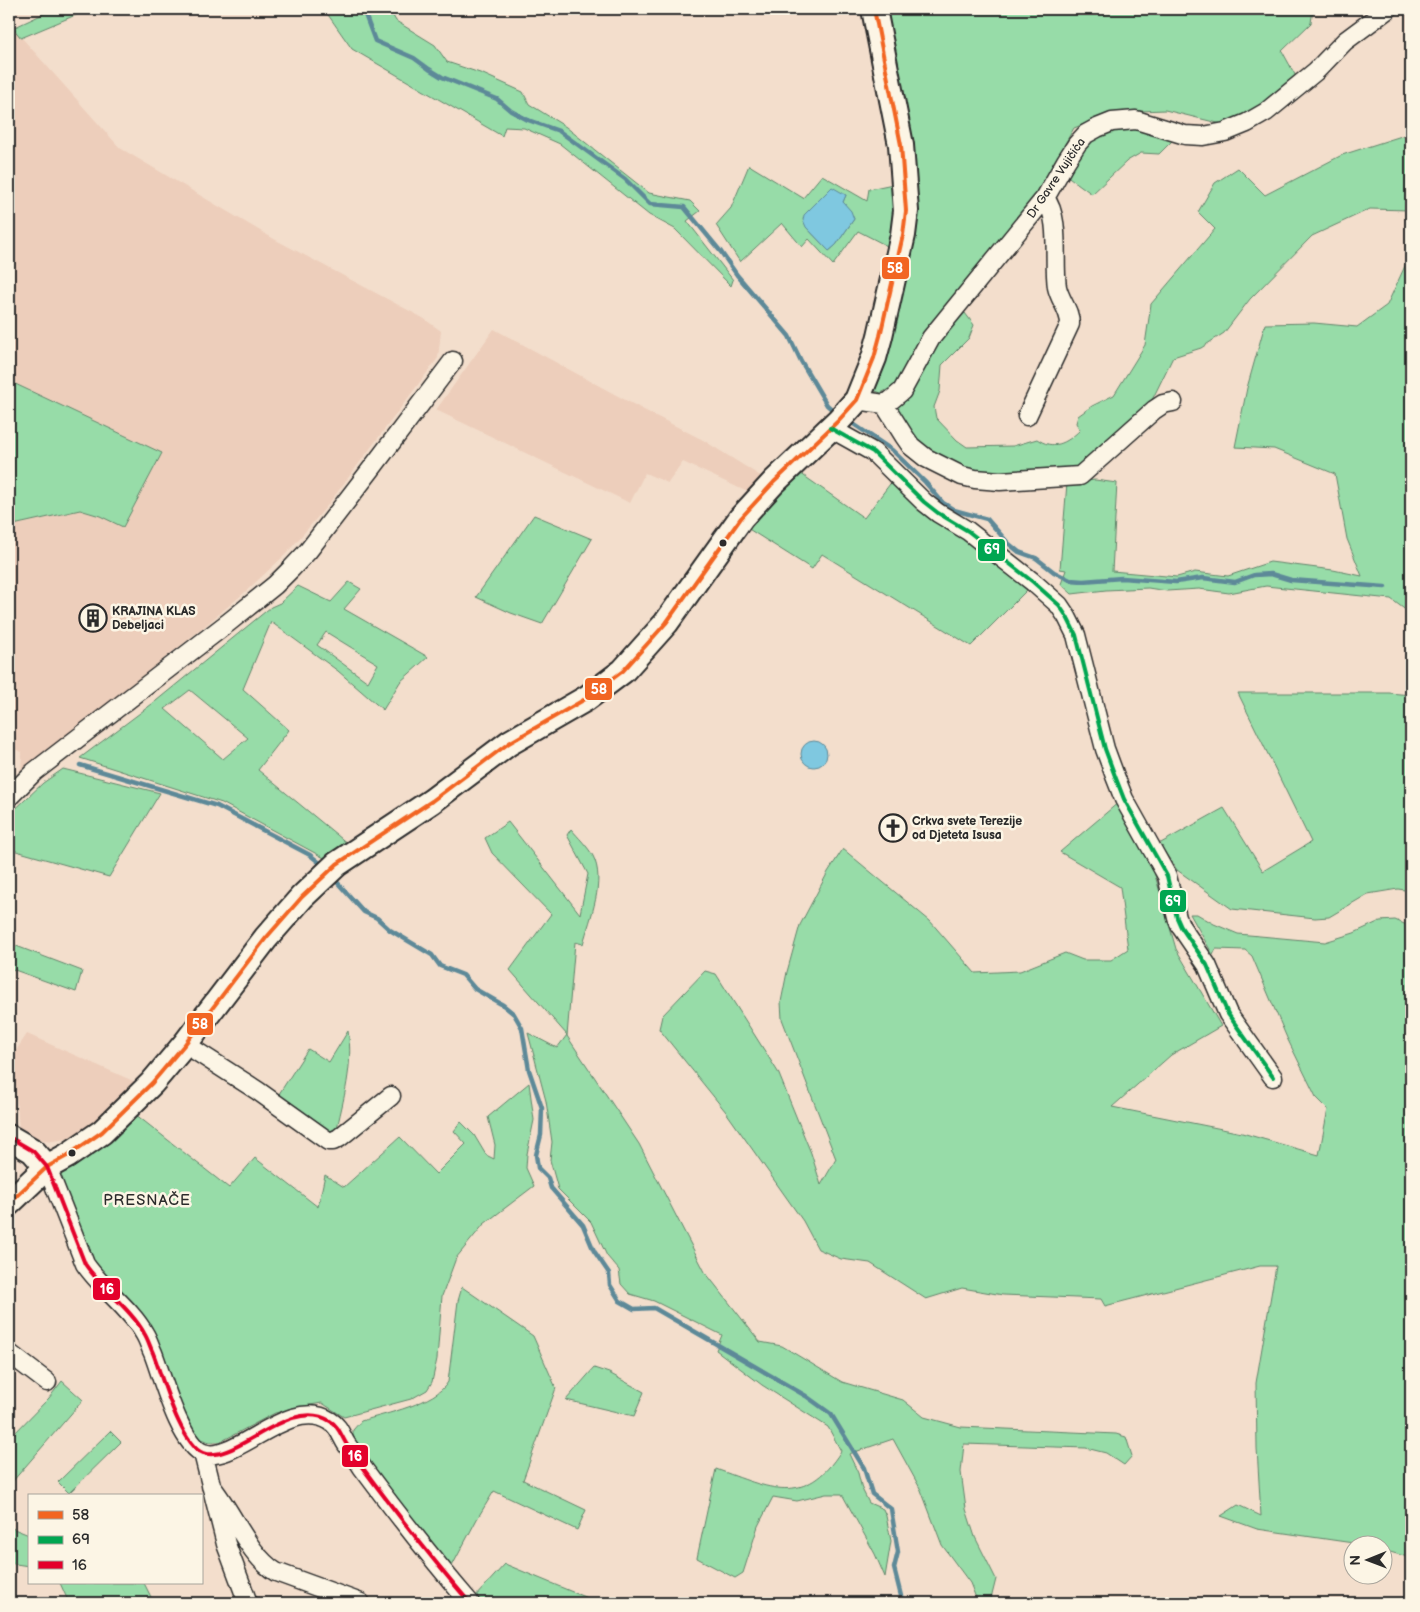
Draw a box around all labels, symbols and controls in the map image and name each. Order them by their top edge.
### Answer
street label: Dr Gavre Vujičića [1024,135,1089,221]
line badge: 58 [881,256,910,280]
text: 58 [887,260,903,277]
unlabelled marker [718,538,728,548]
line badge: 69 [977,538,1006,562]
text: 69 [984,541,1000,558]
building icon: KRAJINA KLAS Debeljaci [78,603,108,633]
place label: KRAJINA KLAS Debeljaci [112,604,196,633]
line badge: 58 [584,677,613,701]
text: 58 [591,681,607,698]
church icon: Crkva svete Terezije od Djeteta Isusa [878,813,908,843]
place label: Crkva svete Terezije od Djeteta Isusa [912,814,1022,843]
line badge: 69 [1159,889,1187,913]
text: 69 [1165,893,1181,910]
line badge: 58 [186,1012,214,1036]
text: 58 [192,1016,208,1033]
unlabelled marker [67,1148,77,1158]
district label: PRESNAČE [103,1191,191,1210]
line badge: 16 [92,1277,121,1301]
text: 16 [100,1281,114,1298]
line badge: 16 [341,1444,369,1468]
text: 16 [348,1448,362,1465]
legend [28,1494,202,1584]
text: 58 [72,1506,90,1525]
text: 69 [72,1530,90,1549]
north arrow [1342,1534,1392,1584]
text: N [1347,1555,1364,1566]
text: 16 [72,1556,87,1575]

